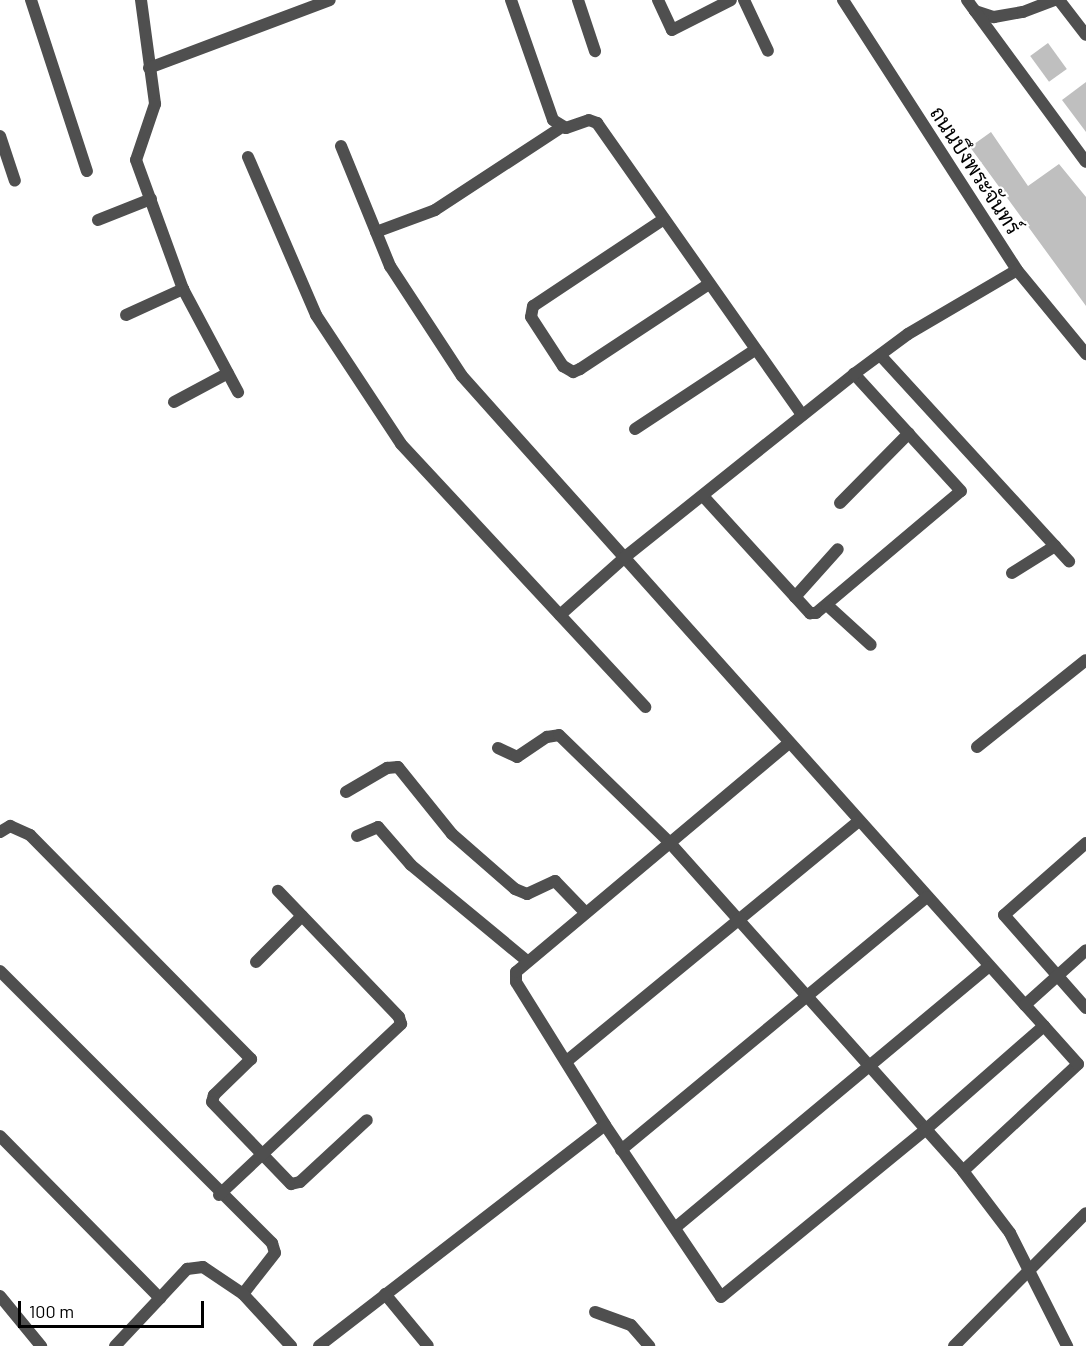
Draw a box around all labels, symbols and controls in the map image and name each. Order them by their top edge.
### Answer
street label: ถนนบึงพระจันทร์ [925,101,1027,239]
scale bar [21,1289,207,1327]
text: 100 m [29,1300,74,1322]

